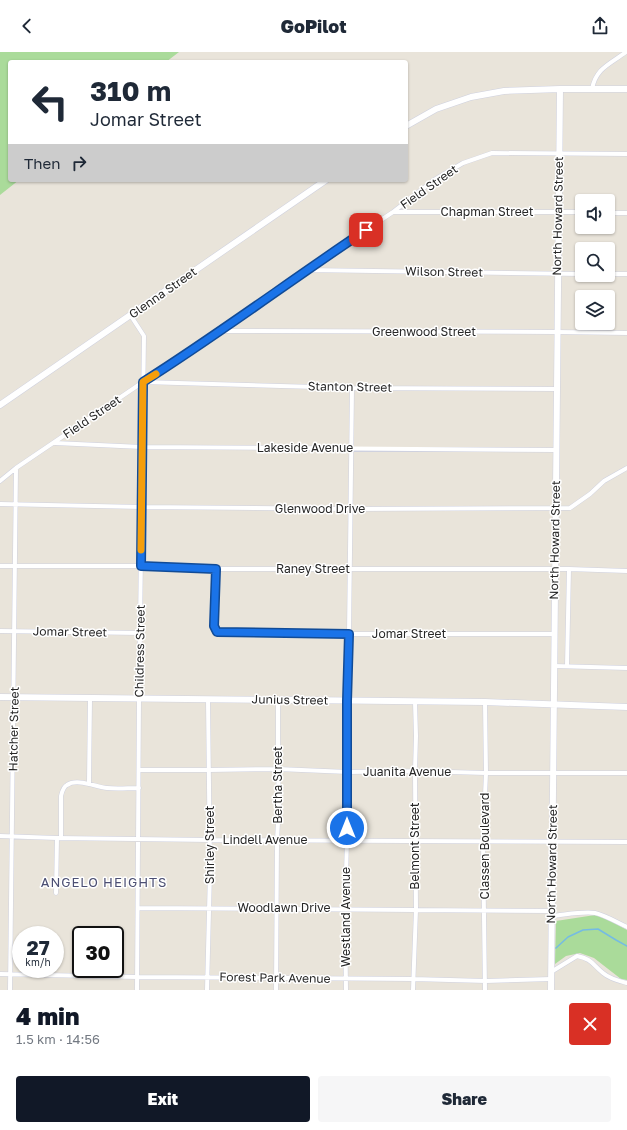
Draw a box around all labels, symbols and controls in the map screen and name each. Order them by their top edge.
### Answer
icon: back [16,15,38,37]
text: GoPilot [280,15,347,37]
icon: share [589,15,611,37]
text: 310 m [90,74,171,107]
icon: left [24,76,76,128]
text: Jomar Street [90,108,202,130]
icon: right [68,152,90,174]
text: Then [24,154,60,172]
street label: North Howard Street [549,156,566,276]
street label: Field Street [397,161,461,212]
map controls [575,194,615,330]
button: sound [575,194,615,234]
street label: Chapman Street [440,204,534,219]
pin [349,213,383,247]
icon: arrive [355,219,377,241]
button: search [575,242,615,282]
street label: Wilson Street [405,263,483,280]
street label: Glenna Street [126,264,200,321]
button: layers [575,290,615,330]
street label: Greenwood Street [372,324,476,339]
street label: Stanton Street [308,378,392,395]
street label: Field Street [60,392,124,442]
street label: Lakeside Avenue [257,440,353,455]
street label: North Howard Street [546,480,563,600]
street label: Glenwood Drive [275,501,365,516]
street label: Raney Street [276,561,350,576]
street label: Childress Street [131,604,148,697]
street label: Jomar Street [33,623,108,640]
street label: Jomar Street [372,626,446,641]
street label: Hatcher Street [5,686,22,771]
street label: Junius Street [252,691,329,708]
street label: Bertha Street [270,746,285,824]
street label: Juanita Avenue [363,764,451,779]
street label: Classen Boulevard [477,793,492,899]
street label: Belmont Street [407,802,422,890]
street label: North Howard Street [543,804,560,924]
street label: Shirley Street [202,805,217,884]
position arrow [326,807,368,849]
street label: Lindell Avenue [223,832,307,847]
street label: Westland Avenue [338,867,353,967]
district label: ANGELO HEIGHTS [41,874,167,890]
street label: Woodlawn Drive [237,900,331,915]
speed limit sign: 30 [72,926,124,978]
text: 27 [26,935,50,959]
text: km/h [25,956,51,968]
street label: Forest Park Avenue [219,969,331,986]
text: 4 min [16,1001,80,1030]
button: close [569,1003,611,1045]
text: 1.5 km · 14:56 [16,1031,100,1047]
button: Exit [16,1076,310,1122]
button: Share [318,1076,611,1122]

